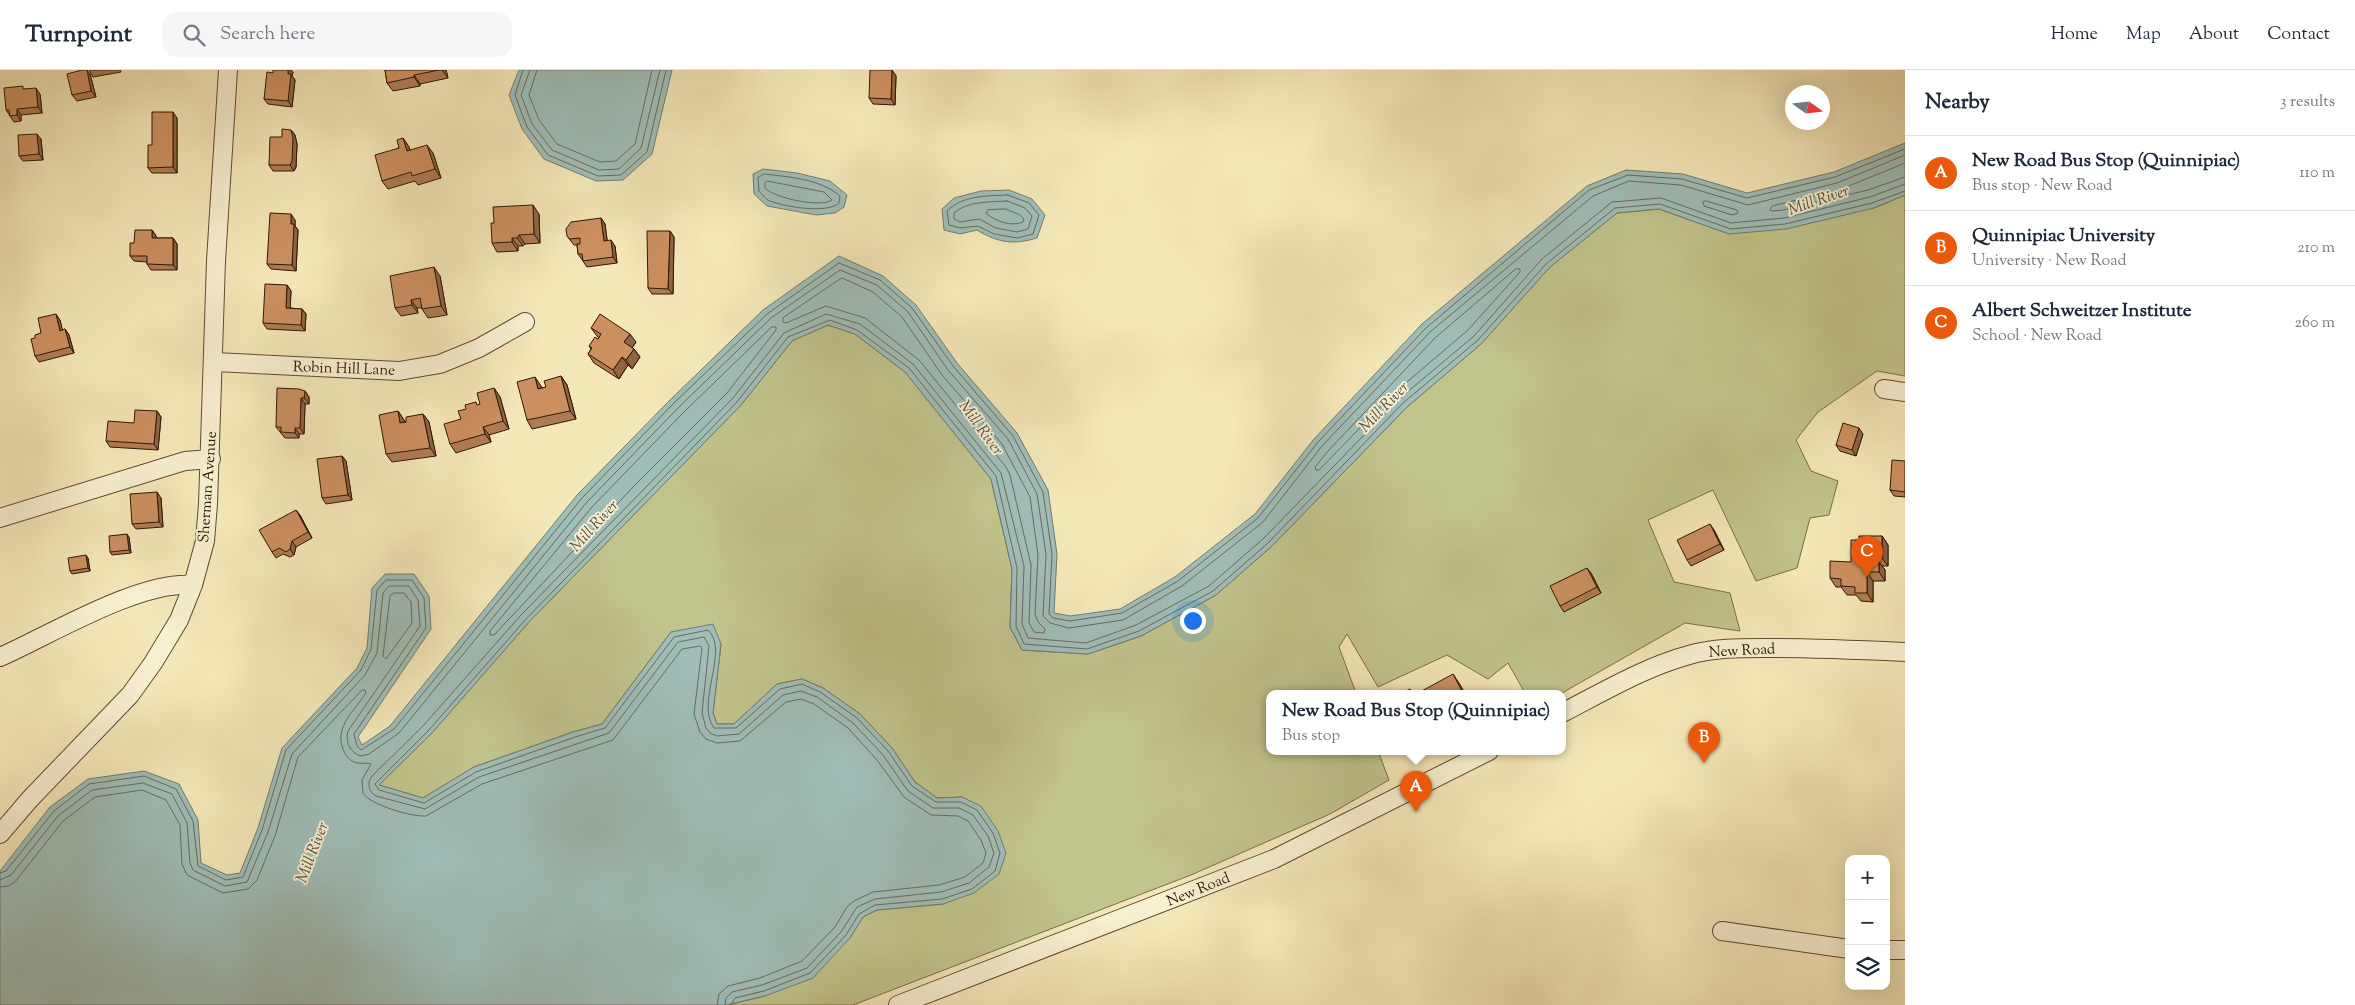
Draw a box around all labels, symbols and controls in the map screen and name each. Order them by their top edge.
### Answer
search box [162,12,512,57]
text: Turnpoint [25,18,132,52]
icon: search [180,21,208,49]
text: Search here [220,21,315,48]
text: Home [2051,22,2098,48]
text: Map [2126,22,2161,48]
text: About [2189,22,2239,48]
text: Contact [2267,22,2330,48]
north arrow [1785,85,1830,130]
text: Nearby [1925,88,1990,118]
text: 3 results [2280,91,2335,114]
text: New Road Bus Stop (Quinnipiac) [1972,148,2240,175]
text: A [1935,162,1948,185]
text: 110 m [2299,162,2335,185]
text: Bus stop · New Road [1972,175,2112,198]
water label: Mill River [1785,180,1853,223]
text: Quinnipiac University [1972,223,2155,250]
text: B [1936,237,1946,260]
text: 210 m [2297,237,2335,260]
text: University · New Road [1972,250,2126,273]
text: Albert Schweitzer Institute [1972,298,2192,325]
text: C [1935,312,1947,335]
text: 260 m [2294,312,2335,335]
text: School · New Road [1972,325,2102,348]
street label: Robin Hill Lane [292,357,395,382]
water label: Mill River [1355,377,1415,439]
water label: Mill River [952,396,1008,461]
street label: Sherman Avenue [194,431,223,544]
water label: Mill River [565,495,625,558]
pin: C [1851,536,1883,577]
your location [1180,608,1206,634]
street label: New Road [1708,639,1776,664]
popup [1266,690,1566,755]
text: New Road Bus Stop (Quinnipiac) [1282,698,1550,725]
pin: B [1688,722,1720,763]
text: Bus stop [1282,725,1340,748]
pin: A [1400,771,1432,812]
water label: Mill River [291,819,336,887]
map controls [1845,855,1890,990]
button: + [1845,855,1890,900]
street label: New Road [1164,868,1234,913]
button: − [1845,900,1890,945]
button: layers [1845,945,1890,990]

